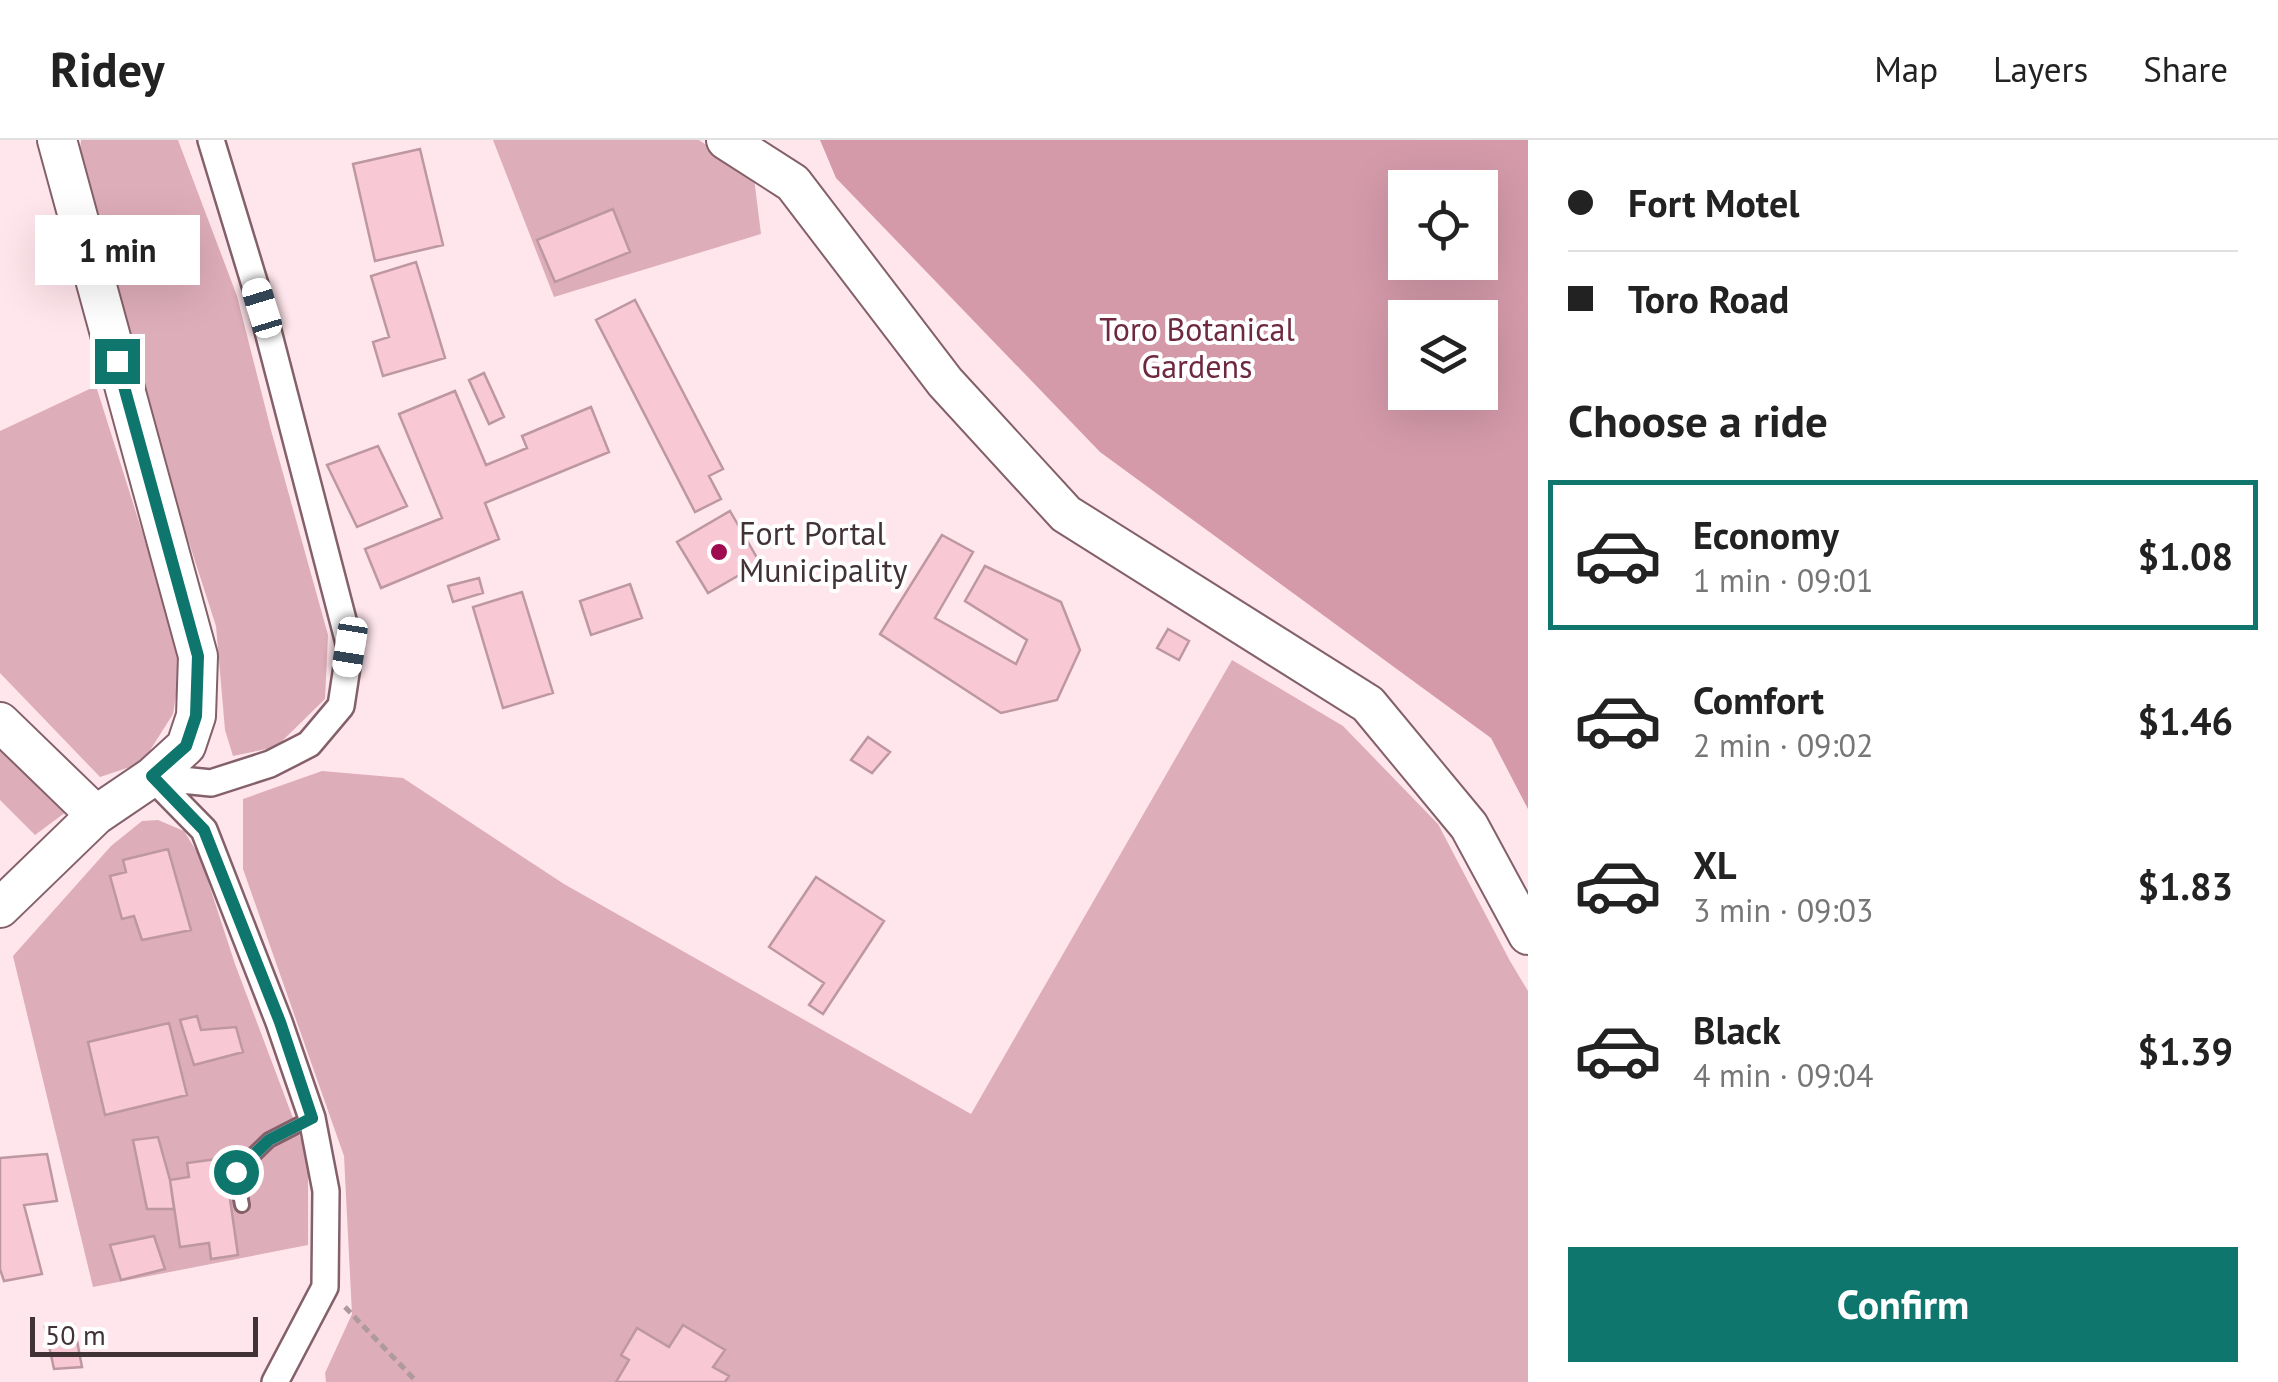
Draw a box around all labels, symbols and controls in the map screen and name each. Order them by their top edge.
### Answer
text: Ridey [50,38,164,100]
text: Map [1874,46,1938,92]
text: Layers [1993,46,2088,92]
text: Share [2143,46,2228,92]
map controls [1388,170,1498,410]
button: locate [1388,170,1498,280]
text: Fort Motel [1628,178,1799,227]
callout: 1 min [34,216,200,286]
text: 1 min [78,229,157,271]
text: Toro Road [1628,274,1789,323]
car [239,275,285,341]
button: layers [1388,300,1498,410]
park label: Toro Botanical Gardens [1099,308,1295,387]
route end [95,339,140,384]
text: Choose a ride [1568,391,1828,449]
icon: car [1573,510,1663,600]
text: Economy [1693,510,1839,559]
place label: Fort Portal Municipality [739,512,908,591]
text: $1.08 [2137,531,2233,580]
marker: Fort Portal Municipality [708,541,730,563]
text: 1 min · 09:01 [1693,559,1873,601]
car [330,615,370,679]
icon: car [1573,675,1663,765]
text: Comfort [1693,675,1824,724]
text: $1.46 [2137,696,2233,745]
text: 2 min · 09:02 [1693,724,1873,766]
icon: car [1573,840,1663,930]
text: XL [1693,840,1737,889]
text: $1.83 [2137,861,2233,910]
text: 3 min · 09:03 [1693,889,1873,931]
icon: car [1573,1005,1663,1095]
text: Black [1693,1005,1781,1054]
text: $1.39 [2137,1026,2233,1075]
text: 4 min · 09:04 [1693,1054,1873,1096]
route start [214,1150,259,1195]
button: Confirm [1568,1247,2238,1362]
scale bar [30,1312,258,1356]
text: 50 m [45,1316,106,1353]

